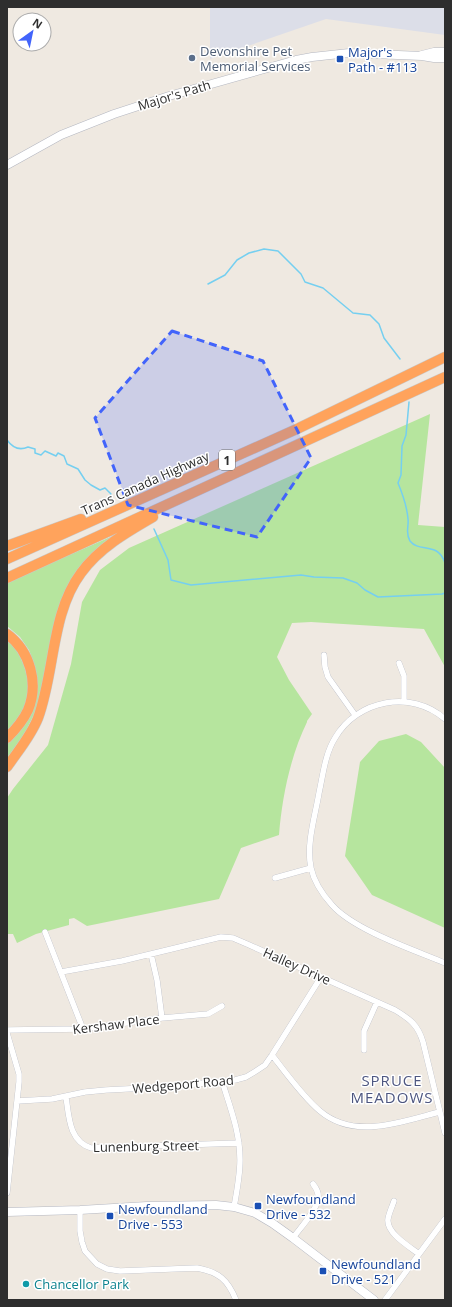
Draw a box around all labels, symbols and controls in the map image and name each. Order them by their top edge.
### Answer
north arrow [12,12,52,52]
text: N [30,14,46,32]
place label: Devonshire Pet Memorial Services [200,42,311,75]
place label: Major's Path - #113 [348,43,417,76]
marker: Devonshire Pet Memorial Services [187,53,197,63]
marker: Major's Path - #113 [335,54,345,64]
street label: Major's Path [135,75,213,115]
street label: Trans Canada Highway [78,446,212,519]
road number: 1 [219,450,235,470]
street label: Halley Drive [260,943,334,989]
street label: Kershaw Place [72,1010,160,1038]
district label: SPRUCE MEADOWS [351,1070,433,1107]
street label: Wedgeport Road [132,1071,234,1097]
street label: Lunenburg Street [93,1136,200,1156]
place label: Newfoundland Drive - 532 [266,1190,356,1223]
place label: Newfoundland Drive - 553 [118,1200,208,1233]
marker: Newfoundland Drive - 532 [253,1201,263,1211]
marker: Newfoundland Drive - 553 [105,1211,115,1221]
place label: Newfoundland Drive - 521 [331,1255,421,1288]
marker: Newfoundland Drive - 521 [318,1266,328,1276]
place label: Chancellor Park [34,1275,129,1293]
marker: Chancellor Park [21,1279,31,1289]

